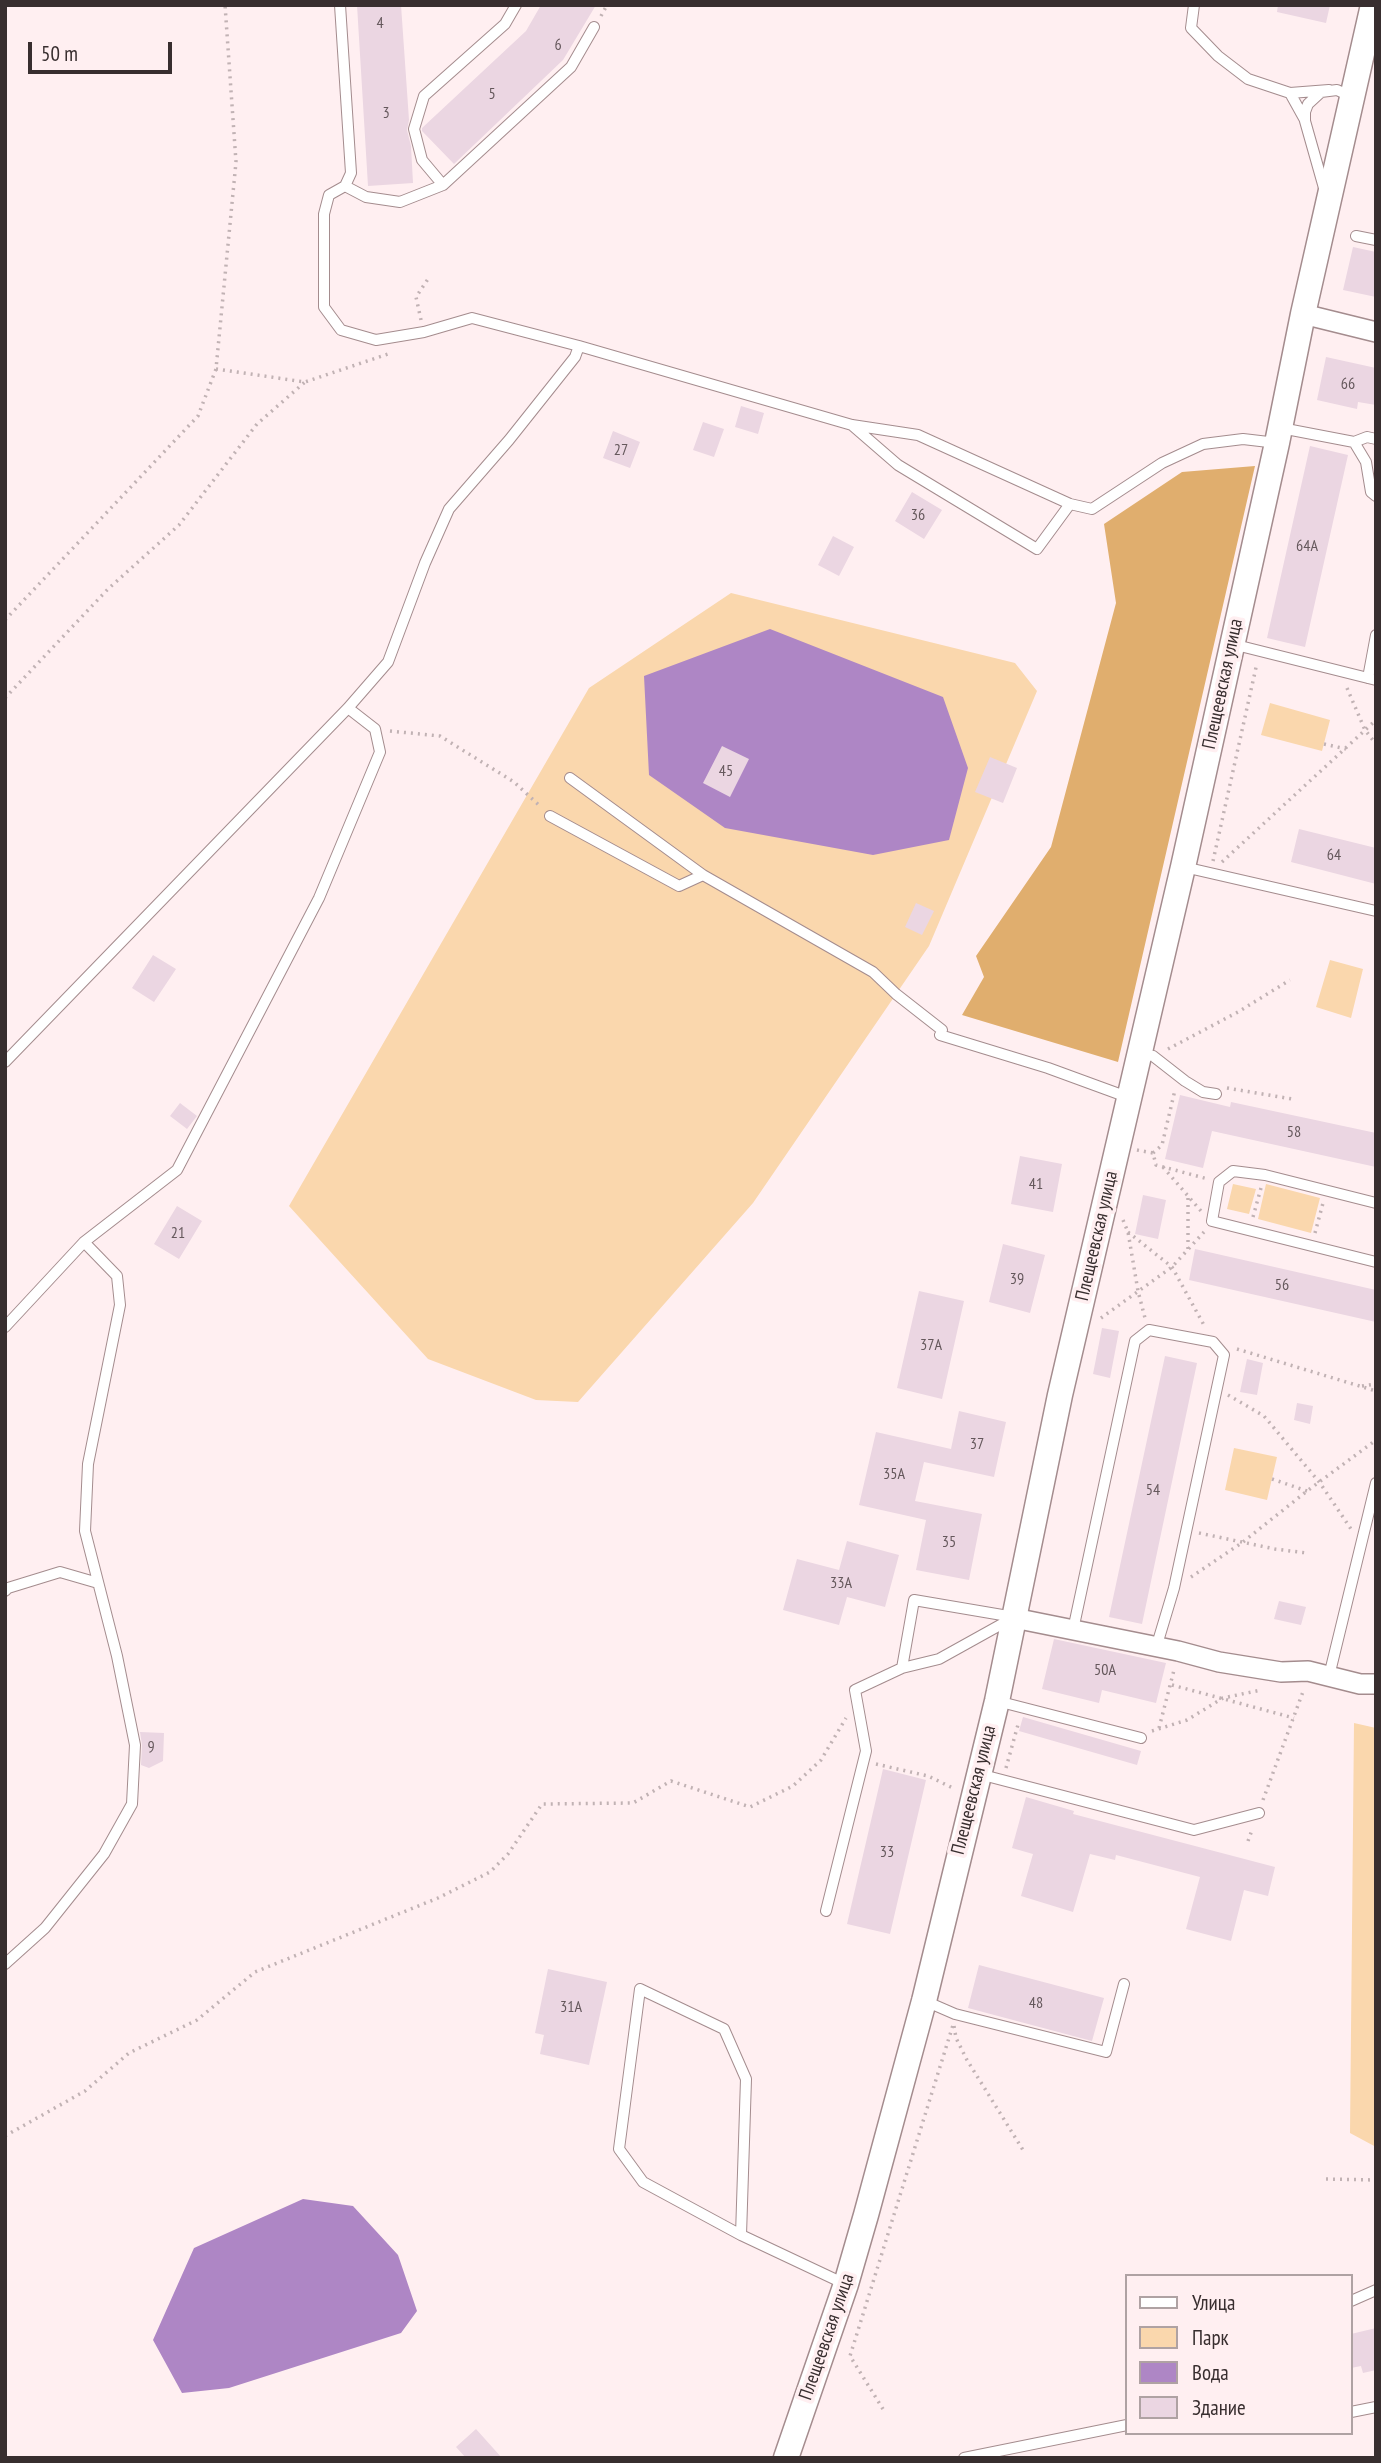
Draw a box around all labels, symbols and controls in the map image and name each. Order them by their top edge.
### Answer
house number: 4 [376,13,384,33]
scale bar [32,28,175,72]
house number: 6 [554,35,562,55]
text: 50 m [41,40,78,67]
house number: 5 [488,84,496,104]
house number: 3 [382,103,390,123]
house number: 66 [1341,374,1355,394]
house number: 27 [614,440,628,460]
house number: 36 [911,505,925,525]
house number: 64А [1296,536,1318,556]
street label: Плещеевская улица [1198,617,1248,751]
house number: 45 [719,761,733,781]
house number: 64 [1327,845,1341,865]
house number: 58 [1287,1122,1301,1142]
street label: Плещеевская улица [1071,1169,1123,1303]
house number: 41 [1029,1174,1043,1194]
house number: 21 [171,1223,185,1243]
house number: 39 [1010,1269,1024,1289]
house number: 56 [1275,1275,1289,1295]
house number: 37А [920,1335,942,1355]
house number: 37 [970,1434,984,1454]
house number: 35А [883,1464,905,1484]
house number: 54 [1146,1480,1160,1500]
house number: 35 [942,1532,956,1552]
house number: 33А [830,1573,852,1593]
house number: 50А [1094,1660,1116,1680]
street label: Плещеевская улица [947,1723,1001,1857]
house number: 9 [147,1737,155,1757]
house number: 33 [880,1842,894,1862]
house number: 48 [1029,1993,1043,2013]
house number: 31А [560,1997,582,2017]
street label: Плещеевская улица [795,2271,859,2403]
legend [1126,2274,1353,2435]
text: Улица [1192,2289,1235,2316]
text: Парк [1192,2324,1229,2351]
text: Вода [1192,2359,1229,2386]
text: Здание [1192,2394,1246,2421]

